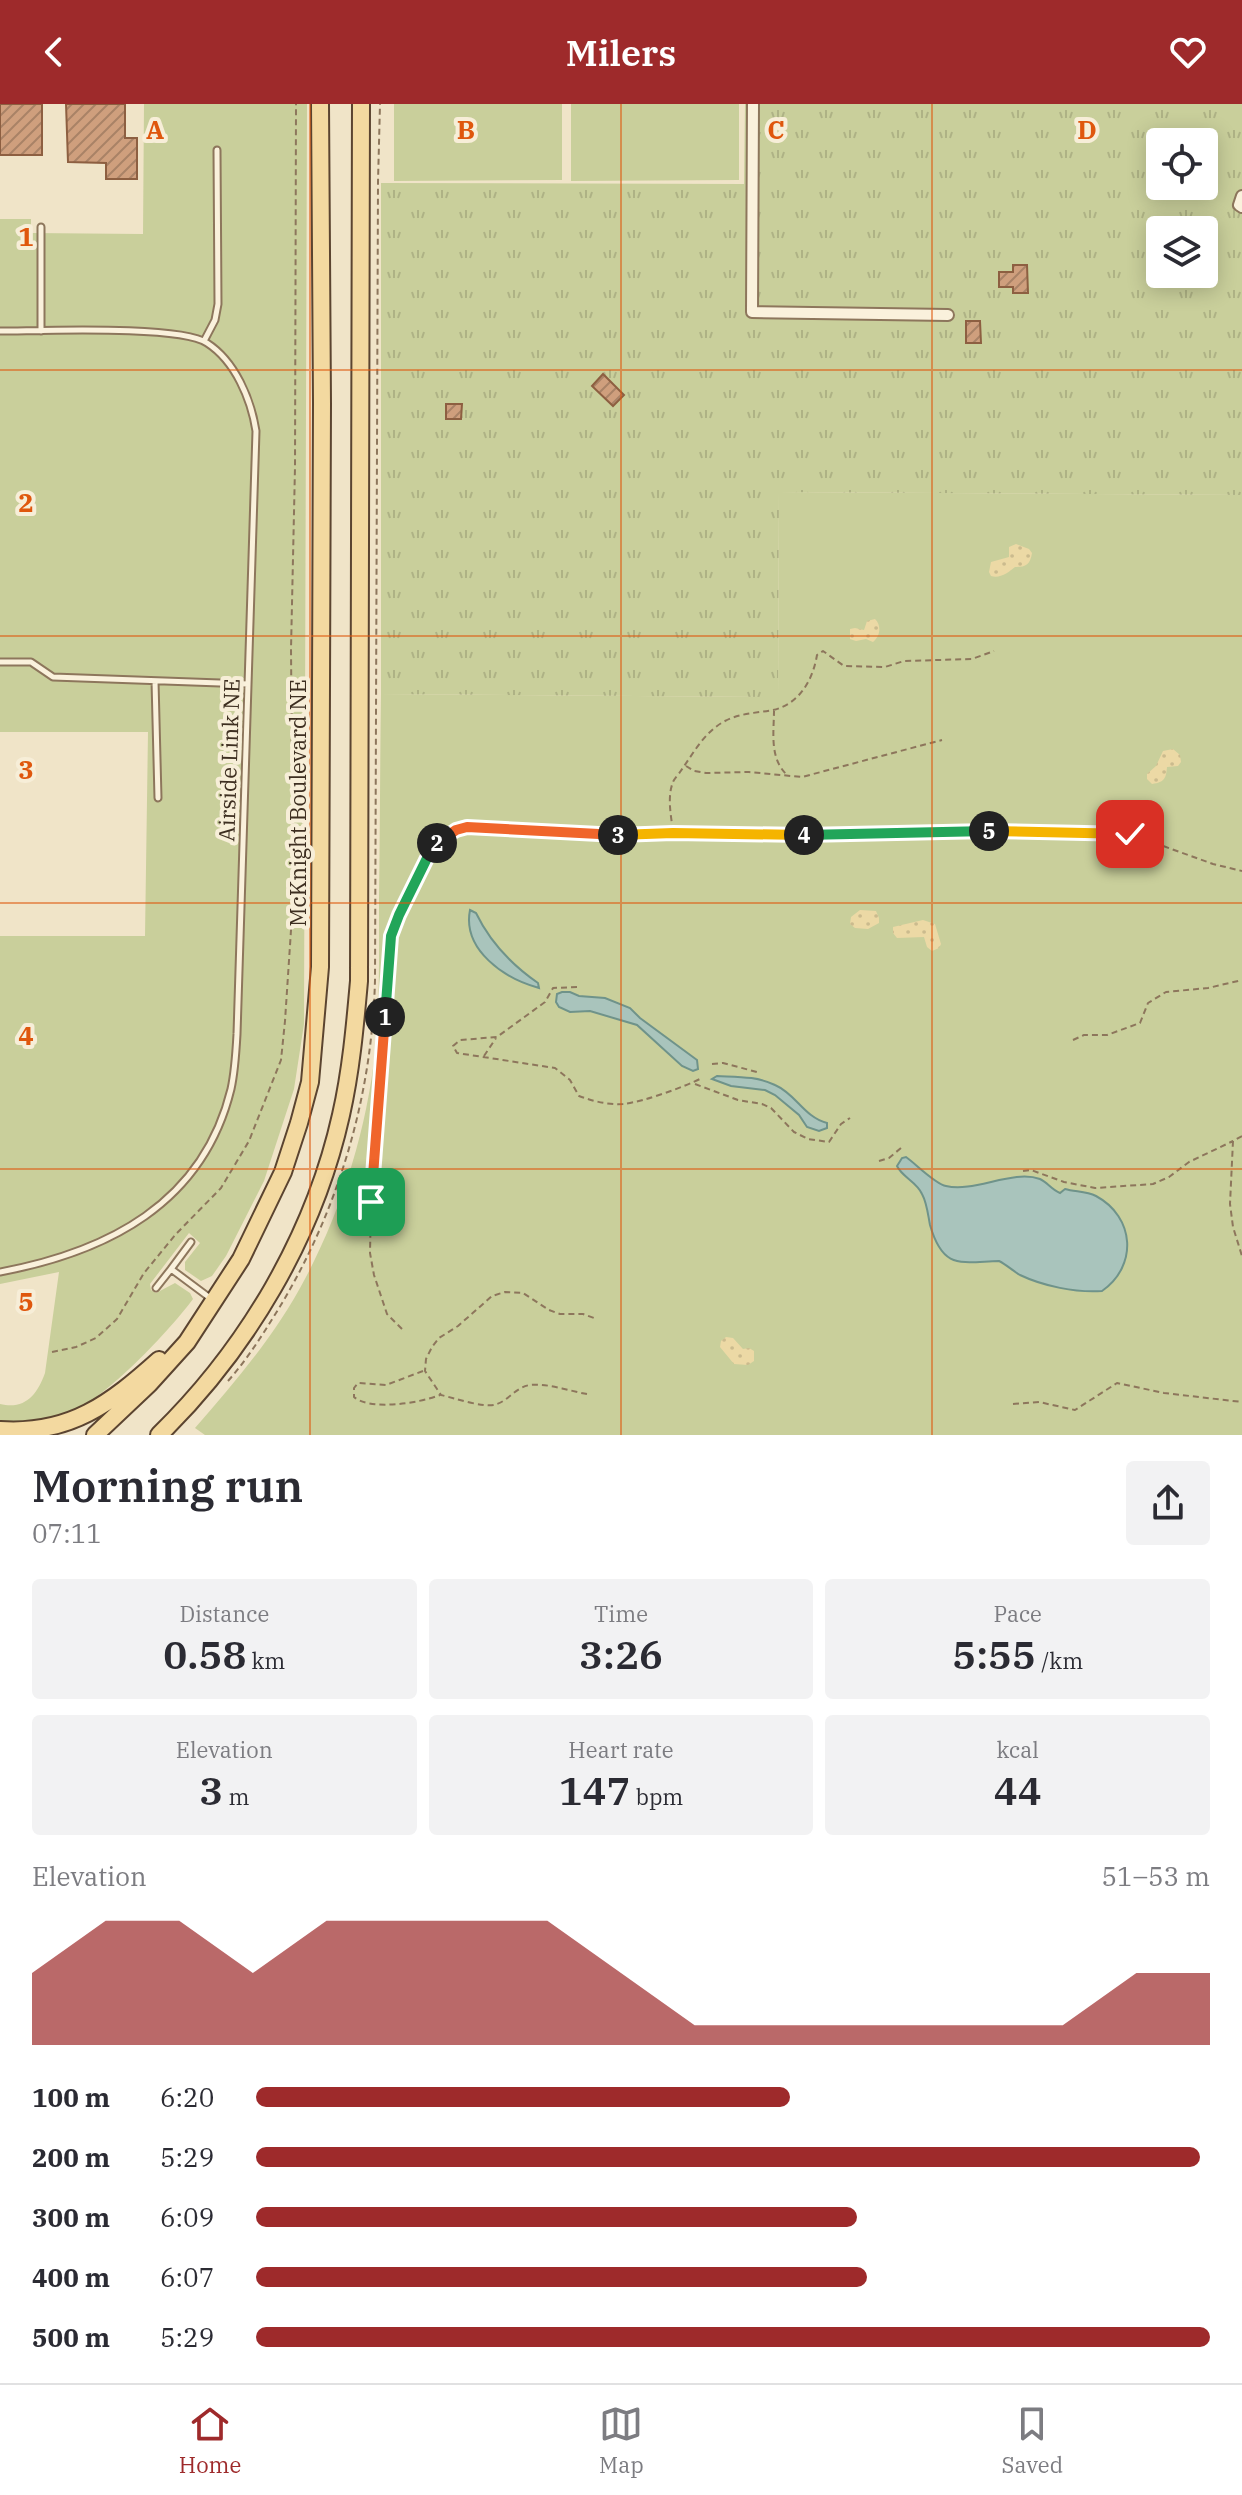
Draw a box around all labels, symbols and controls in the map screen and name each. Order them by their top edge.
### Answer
text: Milers [566,29,676,76]
icon: back [32,30,76,74]
icon: heart [1166,30,1210,74]
text: A [146,112,164,146]
text: B [457,112,475,146]
text: C [767,112,785,146]
text: D [1077,112,1097,146]
map controls [1146,128,1218,288]
button: locate [1146,128,1218,200]
button: layers [1146,216,1218,288]
text: 1 [18,219,34,253]
text: 2 [18,485,34,519]
street label: Airside Link NE [211,678,246,842]
street label: McKnight Boulevard NE [283,679,312,927]
text: 3 [18,752,34,786]
pin [1096,800,1164,868]
pin: 5 [969,811,1009,851]
icon: check [1108,812,1152,856]
pin: 3 [598,815,638,855]
pin: 4 [784,815,824,855]
text: 5 [982,816,996,845]
text: 3 [611,820,625,849]
text: 4 [797,820,811,849]
pin: 2 [417,823,457,863]
text: 2 [430,828,444,857]
pin: 1 [365,997,405,1037]
text: 1 [378,1002,392,1031]
text: 4 [18,1018,34,1052]
pin [337,1168,405,1236]
icon: arrive [349,1180,393,1224]
text: 5 [18,1284,34,1318]
text: Morning run [32,1457,303,1514]
button: share [1126,1461,1210,1545]
text: 07:11 [32,1516,102,1550]
text: Distance [179,1599,269,1628]
text: Time [594,1599,648,1628]
text: Pace [993,1599,1042,1628]
text: 0.58 [163,1628,246,1680]
text: 3:26 [579,1628,663,1680]
text: 5:55 [952,1628,1036,1680]
text: km [246,1646,285,1675]
text: /km [1036,1646,1083,1675]
text: Elevation [176,1735,273,1764]
text: Heart rate [568,1735,674,1764]
text: kcal [996,1735,1039,1764]
text: 3 [199,1764,223,1816]
text: 147 [559,1764,631,1816]
text: 44 [994,1764,1042,1816]
text: m [223,1782,249,1811]
text: bpm [631,1782,683,1811]
text: Elevation [32,1859,147,1893]
text: 51–53 m [1102,1859,1210,1893]
text: 100 m [32,2080,110,2114]
text: 6:20 [160,2080,214,2114]
text: 200 m [32,2140,110,2174]
text: 5:29 [160,2140,214,2174]
text: 300 m [32,2200,110,2234]
text: 6:09 [160,2200,214,2234]
text: 400 m [32,2260,110,2294]
text: 6:07 [160,2260,214,2294]
text: 500 m [32,2320,110,2354]
text: 5:29 [160,2320,214,2354]
tab: Home [179,2402,241,2479]
tab: Map [599,2402,644,2479]
tab: Saved [1002,2402,1063,2479]

